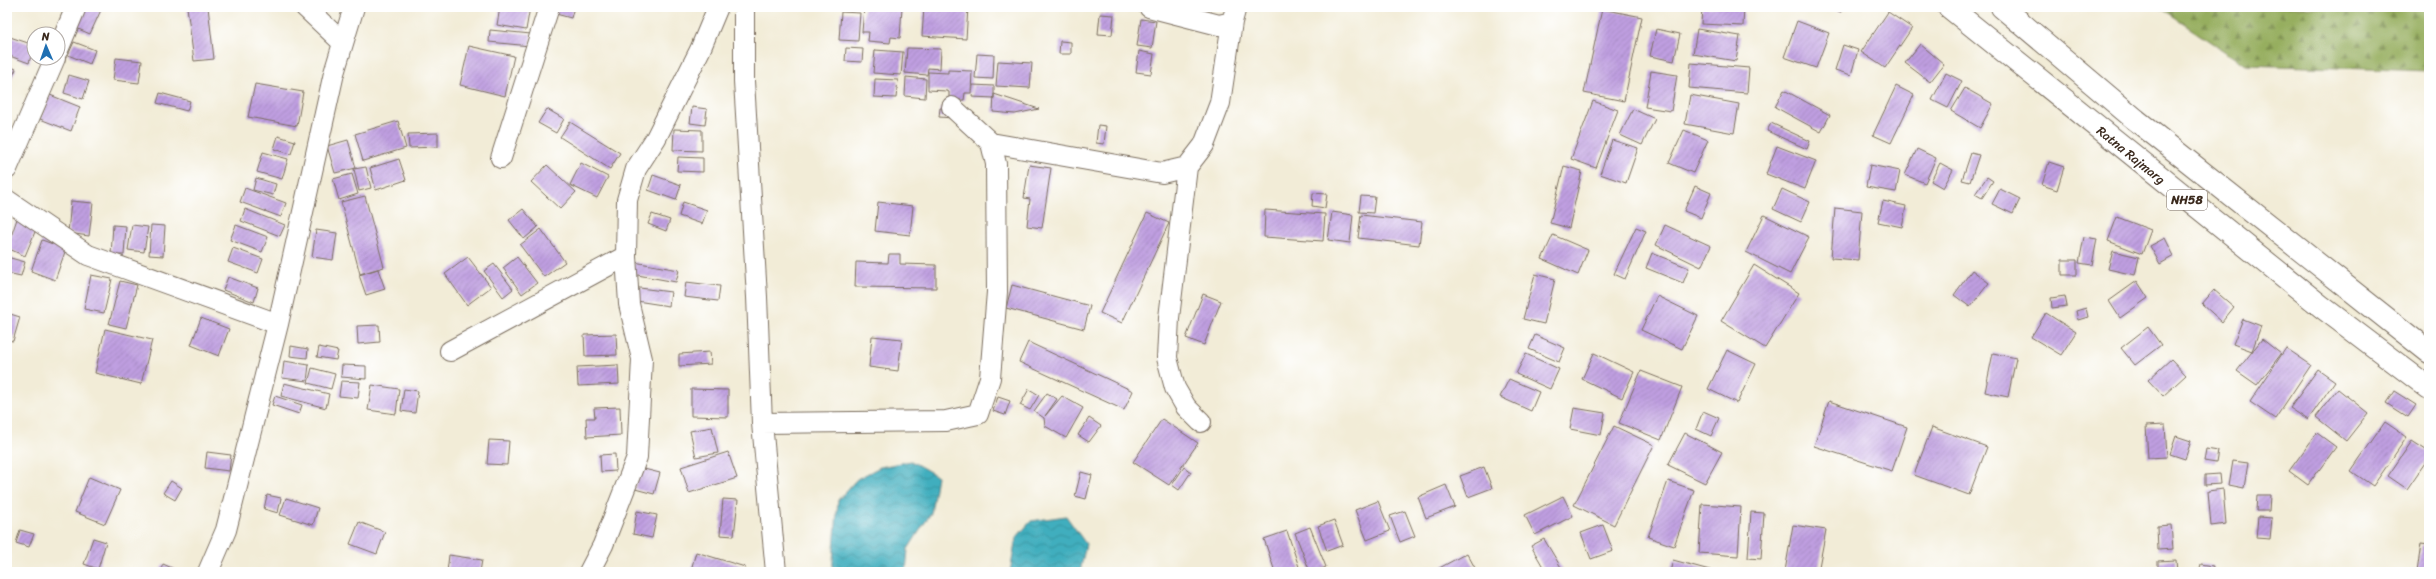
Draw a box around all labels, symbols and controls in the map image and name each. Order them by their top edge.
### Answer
north arrow [26,26,66,66]
text: N [41,27,50,46]
street label: Ratna Rajmarg [2091,120,2171,191]
road number: NH58 [2167,190,2207,210]

